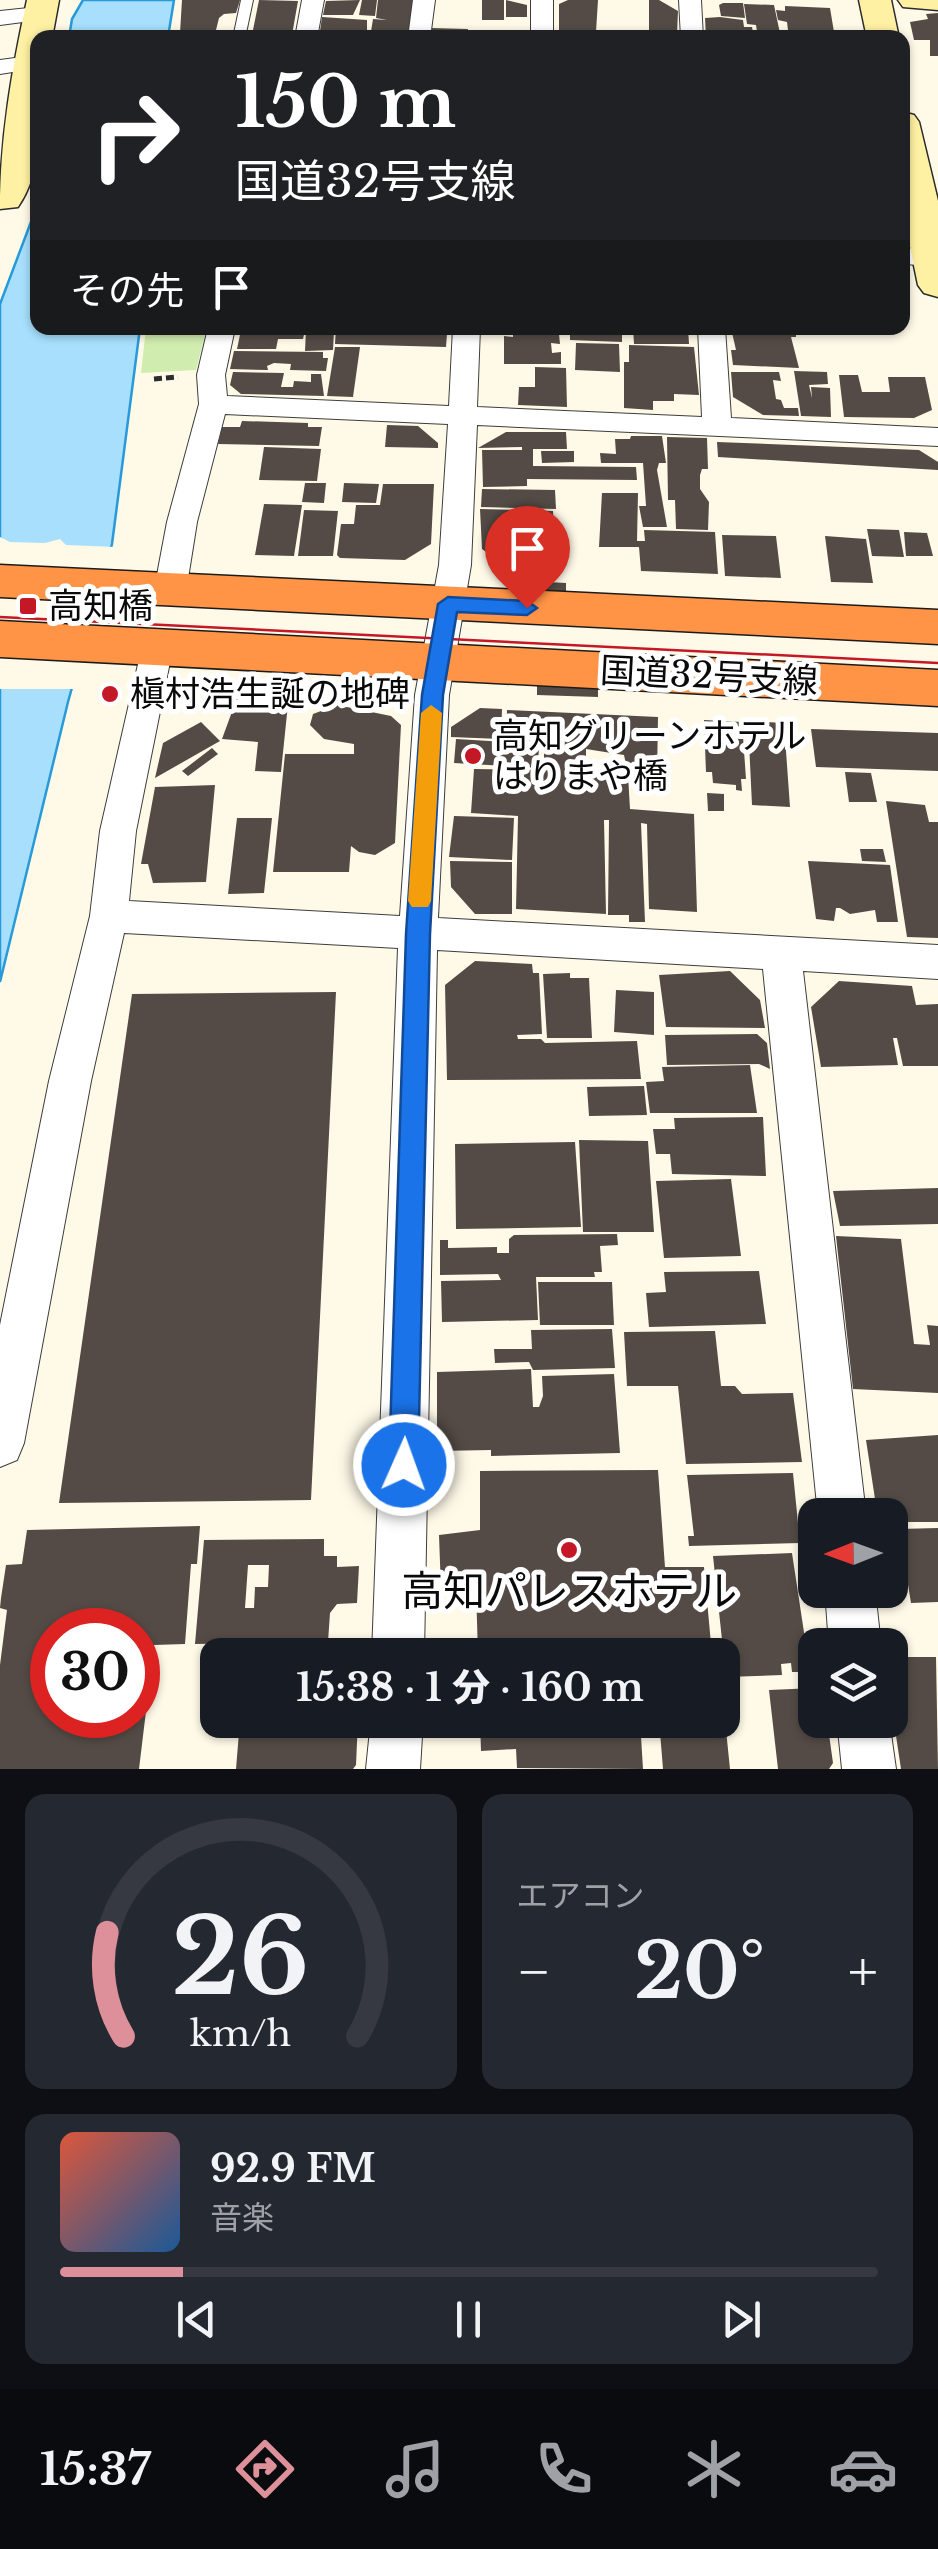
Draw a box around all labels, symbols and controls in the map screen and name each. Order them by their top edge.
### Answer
text: 150 m [235,59,456,146]
icon: right [70,70,200,200]
text: 国道32号支線 [235,153,515,209]
icon: arrive [204,260,259,315]
text: その先 [70,267,184,314]
pin [485,506,570,609]
icon: arrive [500,521,555,576]
place label: 高知橋 [48,584,153,627]
marker: 高知橋 [17,595,39,617]
street label: 国道32号支線 [599,648,819,703]
place label: 槇村浩生誕の地碑 [130,672,410,715]
marker: 槇村浩生誕の地碑 [99,683,121,705]
place label: 高知グリーンホテル はりまや橋 [493,714,806,797]
marker: 高知グリーンホテル はりまや橋 [462,745,484,767]
position arrow [352,1413,456,1517]
north arrow [798,1498,908,1608]
map controls [798,1498,908,1738]
marker: 高知パレスホテル [558,1539,580,1561]
place label: 高知パレスホテル [401,1565,737,1617]
speed limit sign: 30 [30,1608,160,1738]
button: layers [798,1628,908,1738]
text: 15:38 · 1 分 · 160 m [296,1664,644,1711]
text: エアコン [517,1876,645,1916]
text: 26 [172,1893,310,2022]
text: 20° [634,1925,765,2018]
text: − [517,1938,551,2006]
text: + [848,1938,878,2006]
text: km/h [190,2011,291,2056]
text: 92.9 FM [210,2145,376,2192]
text: 音楽 [210,2198,274,2238]
icon: previous [169,2292,224,2347]
icon: pause [441,2292,496,2347]
icon: next [714,2292,769,2347]
icon: directions [230,2434,300,2504]
icon: music [380,2434,450,2504]
icon: phone [529,2434,599,2504]
icon: climate [679,2434,749,2504]
icon: car [828,2434,898,2504]
text: 15:37 [40,2441,151,2497]

